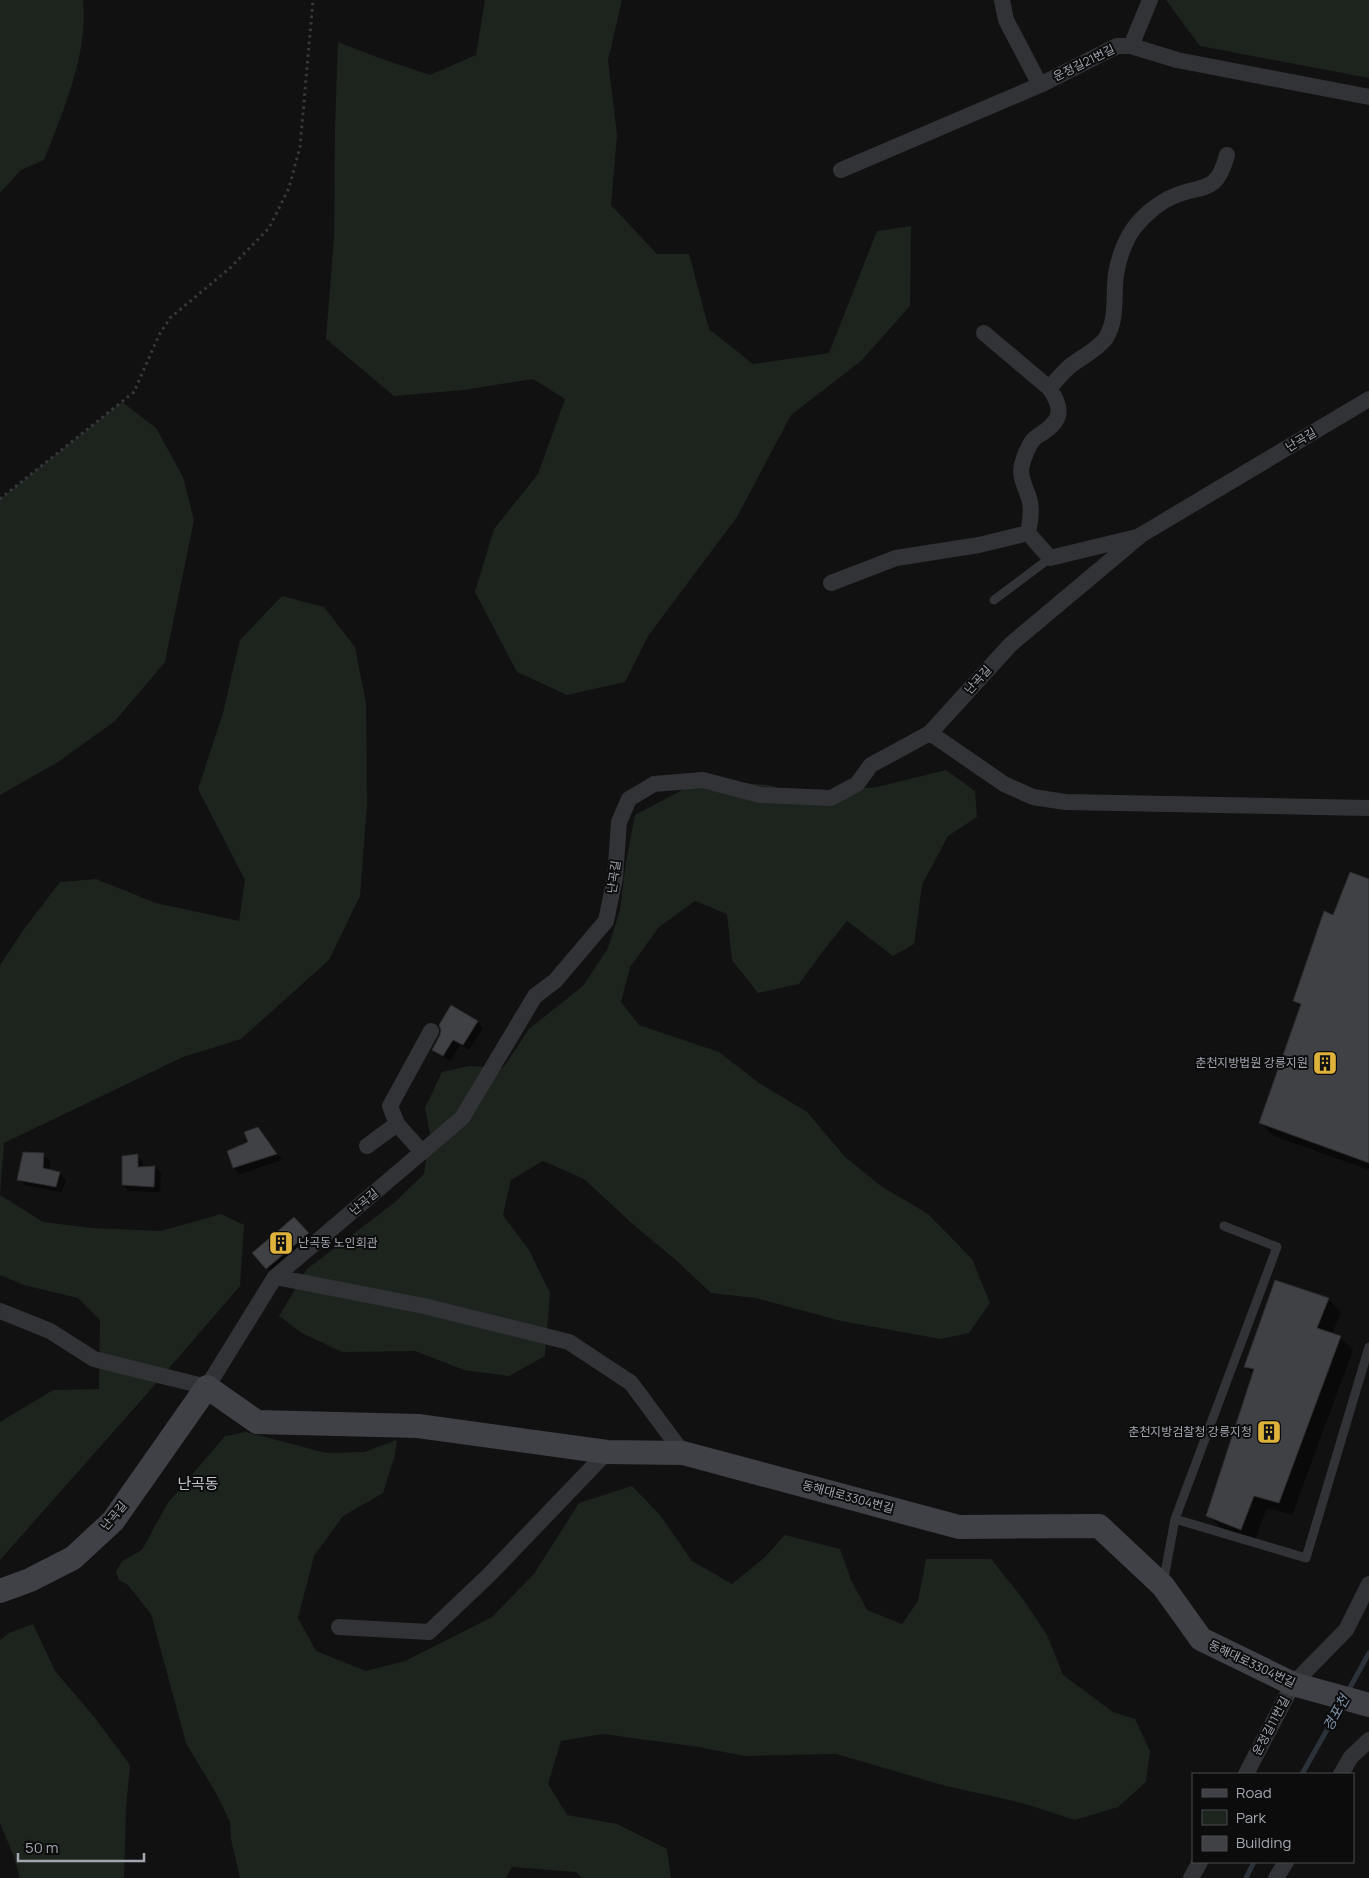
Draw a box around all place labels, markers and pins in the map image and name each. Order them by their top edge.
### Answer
building icon: 춘천지방법원 강릉지원 [1312,1050,1338,1076]
place label: 춘천지방법원 강릉지원 [1195,1054,1308,1071]
building icon: 난곡동 노인회관 [268,1230,294,1256]
place label: 난곡동 노인회관 [298,1234,378,1251]
building icon: 춘천지방검찰청 강릉지청 [1256,1419,1282,1445]
place label: 춘천지방검찰청 강릉지청 [1128,1423,1252,1440]

